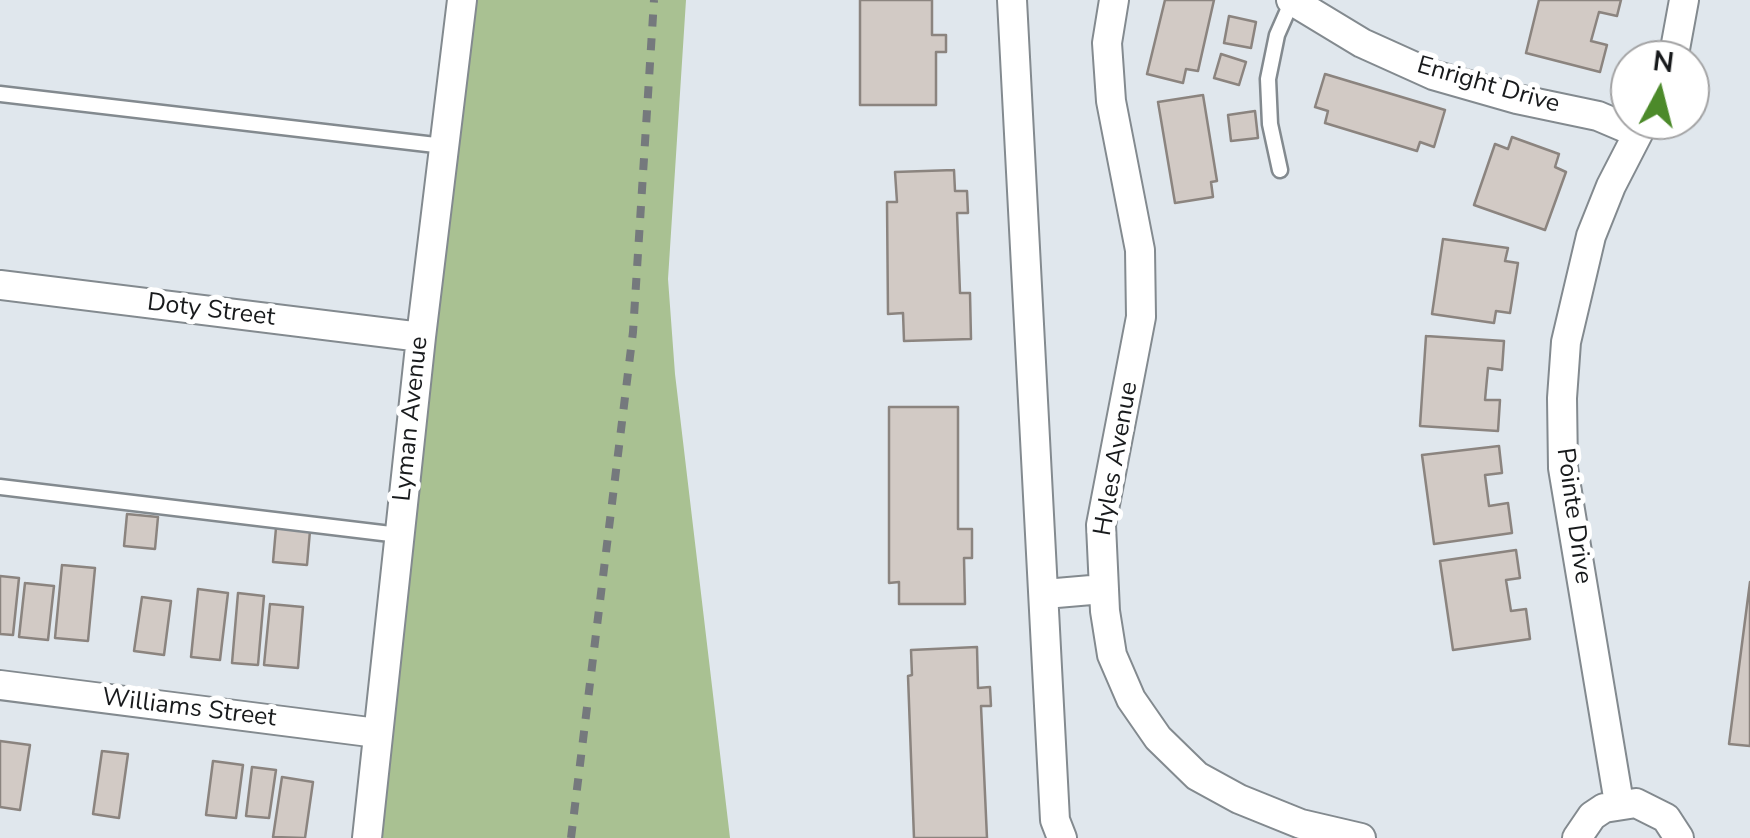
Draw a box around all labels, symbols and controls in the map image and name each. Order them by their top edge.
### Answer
north arrow [1610,40,1710,140]
text: N [1651,42,1676,82]
street label: Enright Drive [1413,51,1563,121]
street label: Doty Street [145,288,277,334]
street label: Lyman Avenue [388,335,436,503]
street label: Hyles Avenue [1089,380,1145,538]
street label: Pointe Drive [1549,446,1597,586]
street label: Williams Street [100,683,278,735]

